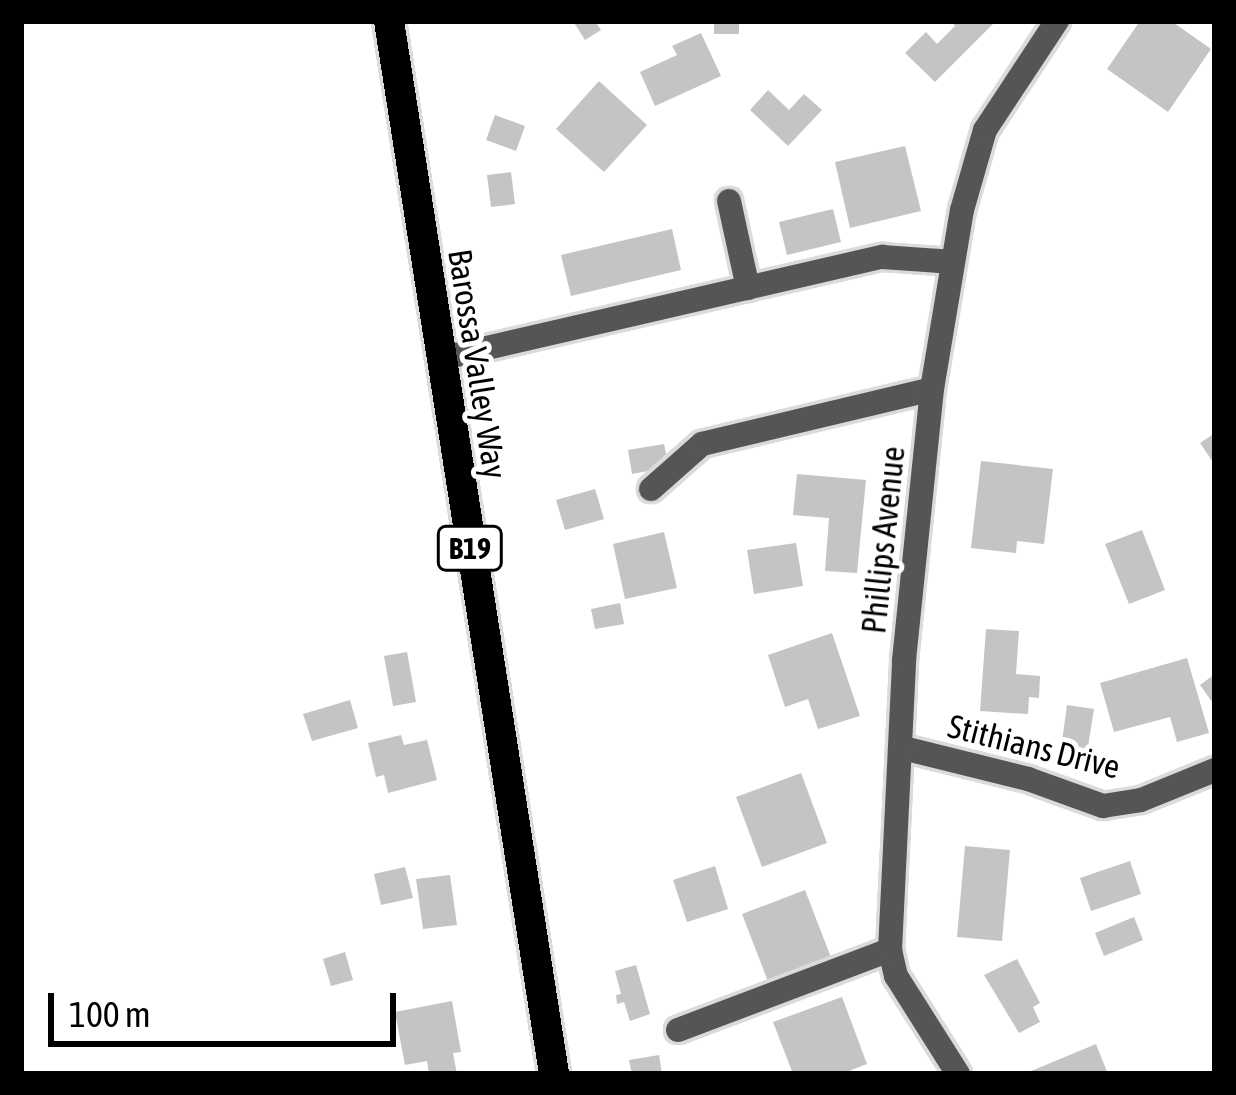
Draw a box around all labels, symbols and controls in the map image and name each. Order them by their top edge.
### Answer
street label: Barossa Valley Way [439,246,515,482]
street label: Phillips Avenue [854,444,914,636]
road number: B19 [434,524,506,572]
street label: Stithians Drive [944,707,1124,787]
scale bar [54,969,402,1043]
text: 100 m [69,993,151,1035]

